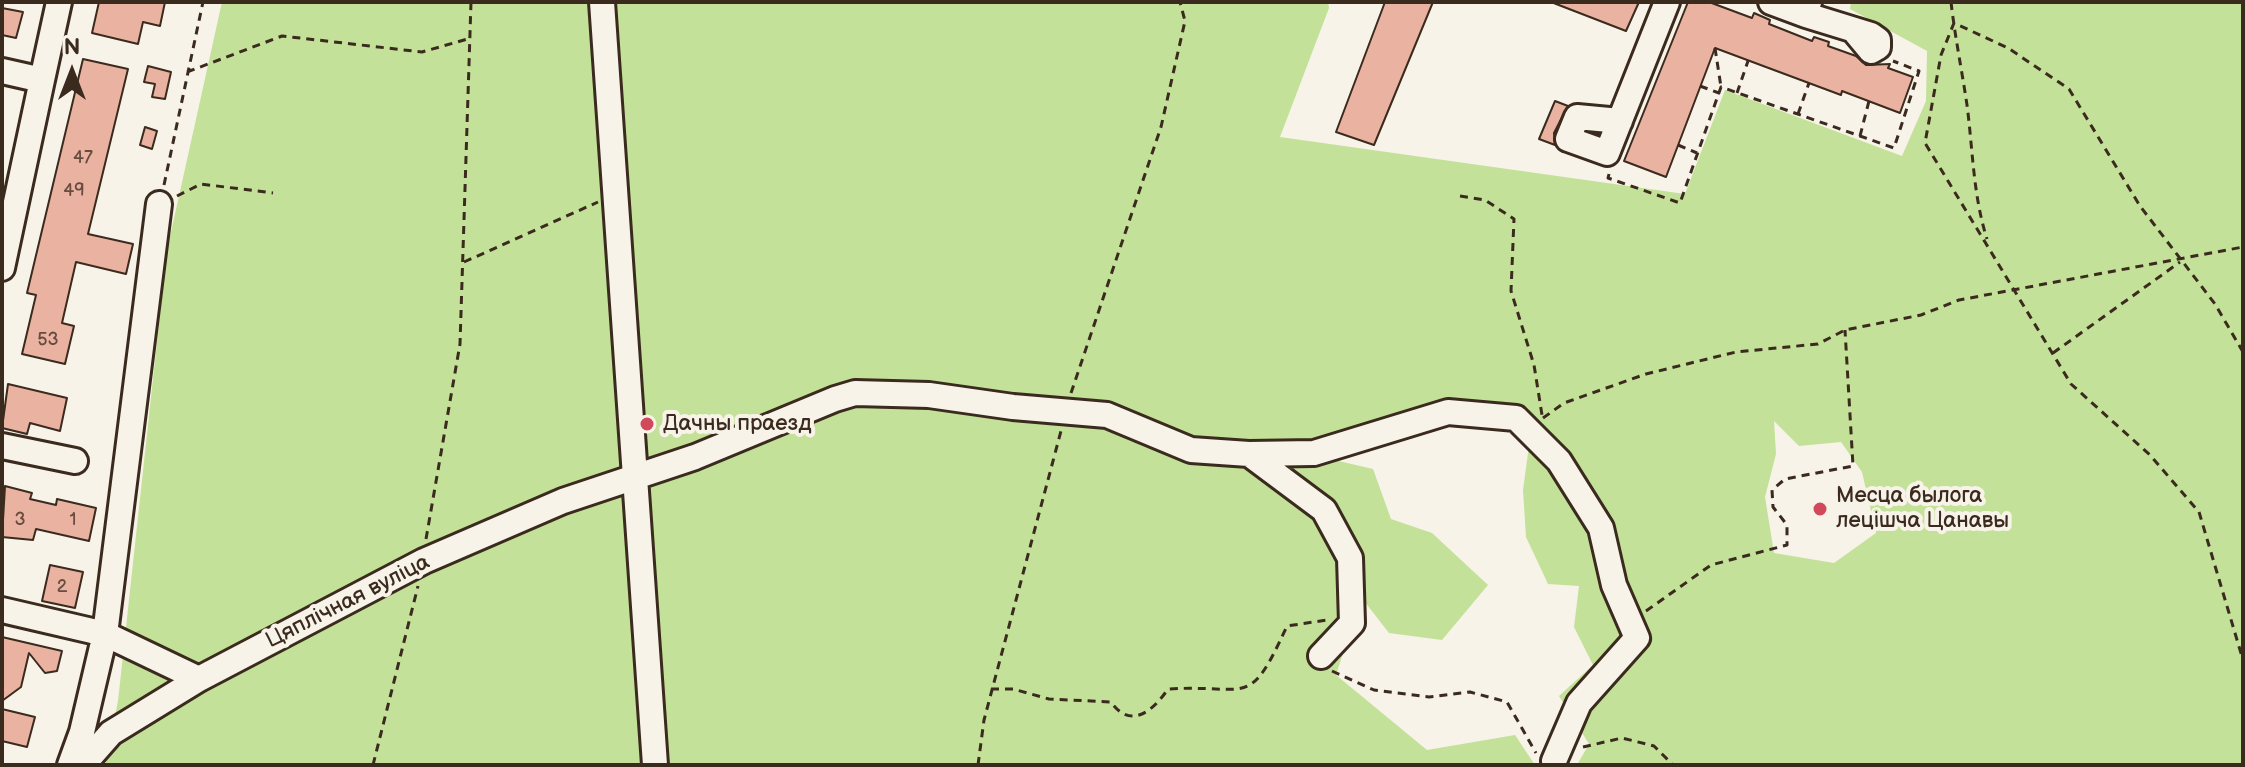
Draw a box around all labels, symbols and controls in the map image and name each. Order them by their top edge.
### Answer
north arrow [32,32,112,112]
text: N [64,34,80,61]
house number: 47 [73,147,93,169]
house number: 49 [63,180,85,202]
house number: 53 [37,329,59,351]
place label: Дачны праезд [663,411,812,437]
marker: Дачны праезд [638,415,656,433]
place label: Месца былога лецішча Цанавы [1836,483,2009,534]
marker: Месца былога лецішча Цанавы [1811,500,1829,518]
house number: 3 [14,509,26,531]
house number: 1 [70,509,76,531]
street label: Цяплічная вуліца [262,549,434,655]
house number: 2 [57,576,67,598]

